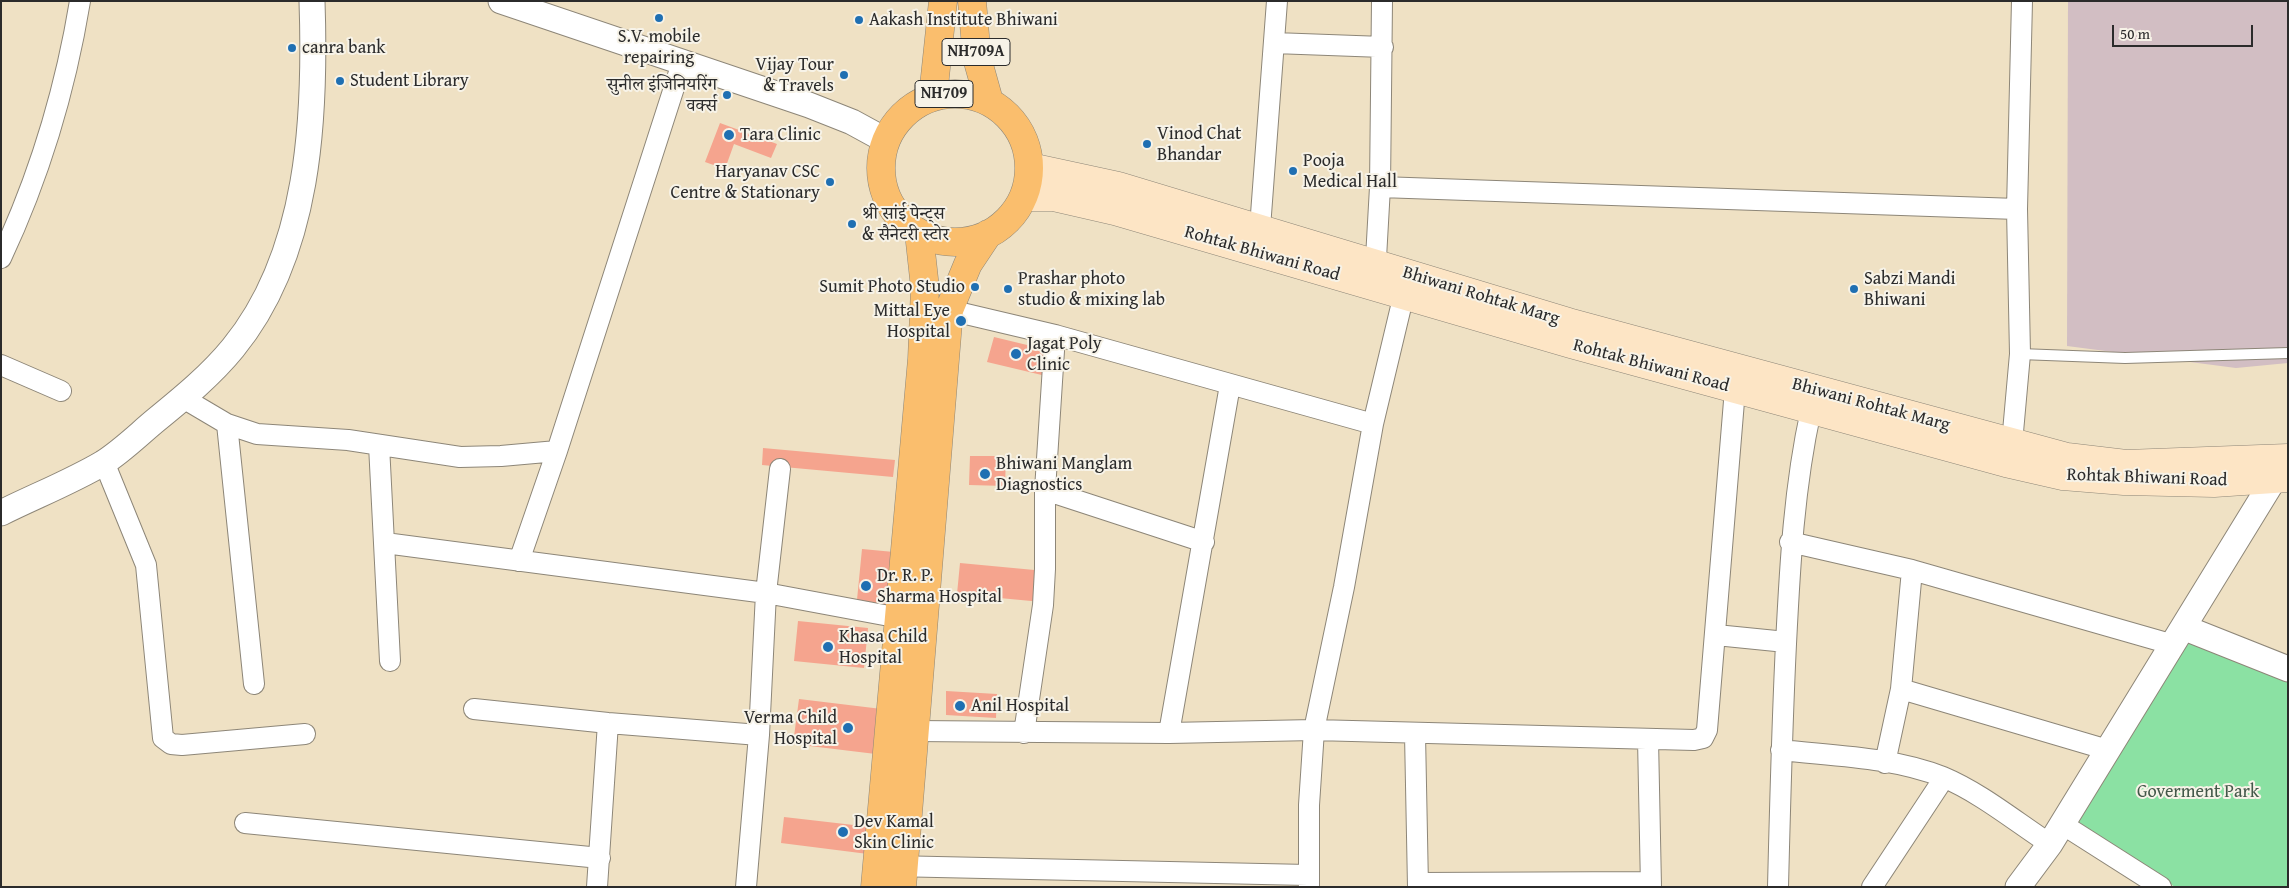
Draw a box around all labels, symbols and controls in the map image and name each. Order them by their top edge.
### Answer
place label: Aakash Institute Bhiwani [869,9,1058,31]
marker: S.V. mobile repairing [653,12,665,24]
marker: Aakash Institute Bhiwani [853,14,865,26]
scale bar [2114,15,2255,47]
text: 50 m [2120,23,2150,44]
place label: S.V. mobile repairing [618,26,700,68]
place label: canra bank [302,37,385,59]
road number: NH709A [942,38,1010,66]
marker: canra bank [286,42,298,54]
place label: Vijay Tour & Travels [755,54,834,96]
marker: Vijay Tour & Travels [838,69,850,81]
place label: Student Library [350,70,469,92]
place label: सुनील इंजिनियरिंग वर्क्स [607,74,717,116]
marker: Student Library [334,75,346,87]
road number: NH709 [915,80,973,108]
marker: सुनील इंजिनियरिंग वर्क्स [721,89,733,101]
place label: Vinod Chat Bhandar [1157,123,1241,166]
place label: Tara Clinic [740,124,821,146]
marker: Tara Clinic [722,128,736,142]
marker: Vinod Chat Bhandar [1141,138,1153,150]
place label: Pooja Medical Hall [1303,150,1397,192]
place label: Haryanav CSC Centre & Stationary [670,161,820,203]
marker: Pooja Medical Hall [1287,165,1299,177]
marker: Haryanav CSC Centre & Stationary [824,176,836,188]
place label: श्री सांई पेन्ट्स & सैनेटरी स्टोर [862,203,949,245]
marker: श्री सांई पेन्ट्स & सैनेटरी स्टोर [846,218,858,230]
street label: Rohtak Bhiwani Road [1182,221,1342,287]
street label: Bhiwani Rohtak Marg [1400,262,1562,330]
place label: Prashar photo studio & mixing lab [1018,268,1165,310]
place label: Sabzi Mandi Bhiwani [1864,268,1956,310]
place label: Sumit Photo Studio [819,276,965,298]
marker: Sumit Photo Studio [969,281,981,293]
marker: Prashar photo studio & mixing lab [1002,283,1014,295]
marker: Sabzi Mandi Bhiwani [1848,283,1860,295]
place label: Mittal Eye Hospital [874,300,950,342]
marker: Mittal Eye Hospital [954,314,968,328]
place label: Jagat Poly Clinic [1027,333,1102,376]
street label: Rohtak Bhiwani Road [1571,335,1731,397]
marker: Jagat Poly Clinic [1009,347,1023,361]
street label: Bhiwani Rohtak Marg [1790,374,1952,436]
place label: Bhiwani Manglam Diagnostics [996,453,1132,496]
street label: Rohtak Bhiwani Road [2066,464,2228,492]
marker: Bhiwani Manglam Diagnostics [978,467,992,481]
place label: Dr. R. P. Sharma Hospital [877,565,1002,608]
marker: Dr. R. P. Sharma Hospital [859,579,873,593]
place label: Khasa Child Hospital [839,626,927,669]
marker: Khasa Child Hospital [821,640,835,654]
place label: Anil Hospital [971,695,1069,717]
marker: Anil Hospital [953,699,967,713]
place label: Verma Child Hospital [744,707,837,750]
marker: Verma Child Hospital [841,721,855,735]
park label: Goverment Park [2137,781,2259,803]
place label: Dev Kamal Skin Clinic [854,811,934,854]
marker: Dev Kamal Skin Clinic [836,825,850,839]

